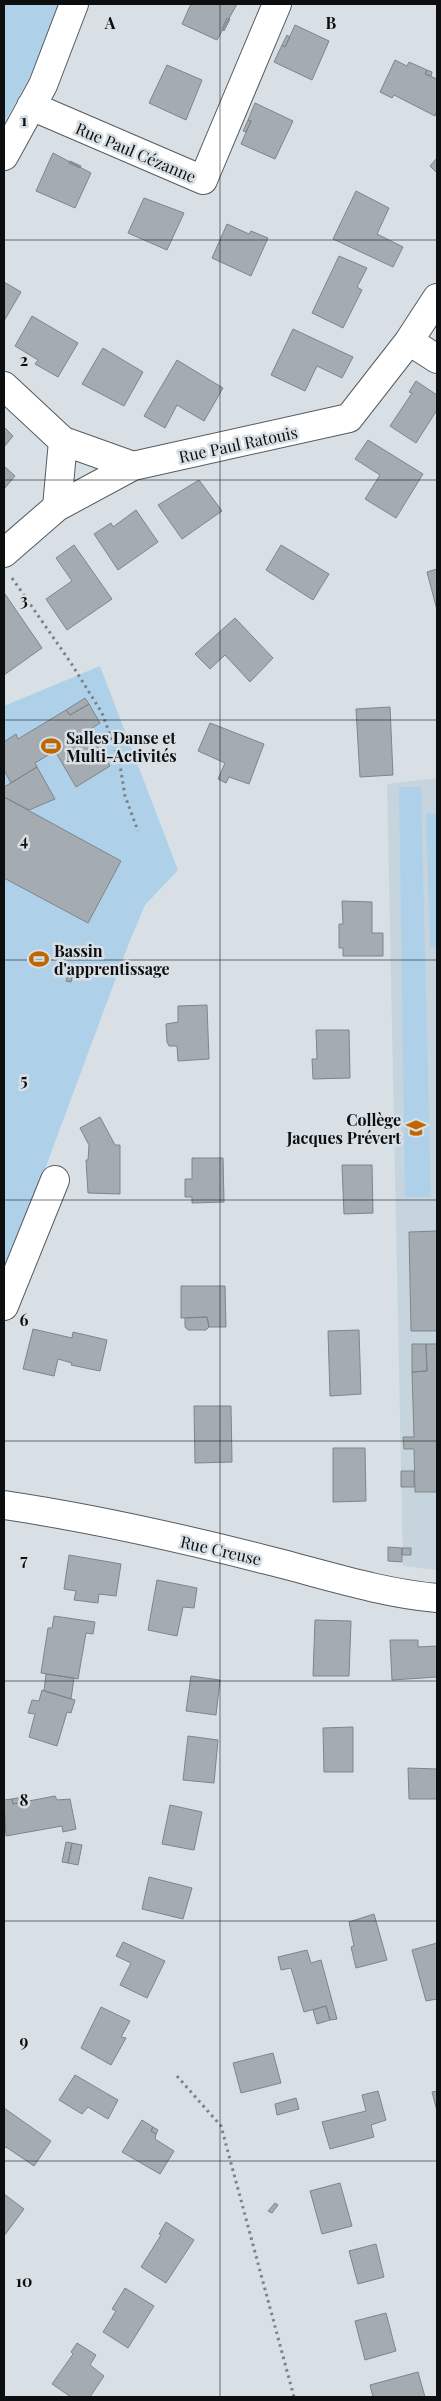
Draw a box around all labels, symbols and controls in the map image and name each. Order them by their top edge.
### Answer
text: A [104,12,116,33]
text: B [326,12,337,33]
text: 1 [21,109,27,130]
street label: Rue Paul Cézanne [73,117,199,187]
text: 2 [20,349,28,370]
street label: Rue Paul Ratouis [177,421,299,467]
text: 3 [20,589,28,610]
place label: Salles Danse et Multi-Activités [66,727,177,766]
sports icon: Salles Danse et Multi-Activités [40,735,62,757]
text: 4 [20,829,28,850]
place label: Bassin d'apprentissage [54,940,170,979]
sports icon: Bassin d'apprentissage [28,948,50,970]
text: 5 [20,1069,28,1090]
place label: Collège Jacques Prévert [286,1109,401,1148]
school or university icon: Collège Jacques Prévert [405,1117,427,1139]
text: 6 [20,1309,29,1330]
street label: Rue Creuse [179,1531,263,1569]
text: 7 [20,1549,28,1570]
text: 8 [20,1789,29,1810]
text: 9 [20,2030,29,2051]
text: 10 [16,2270,32,2291]

